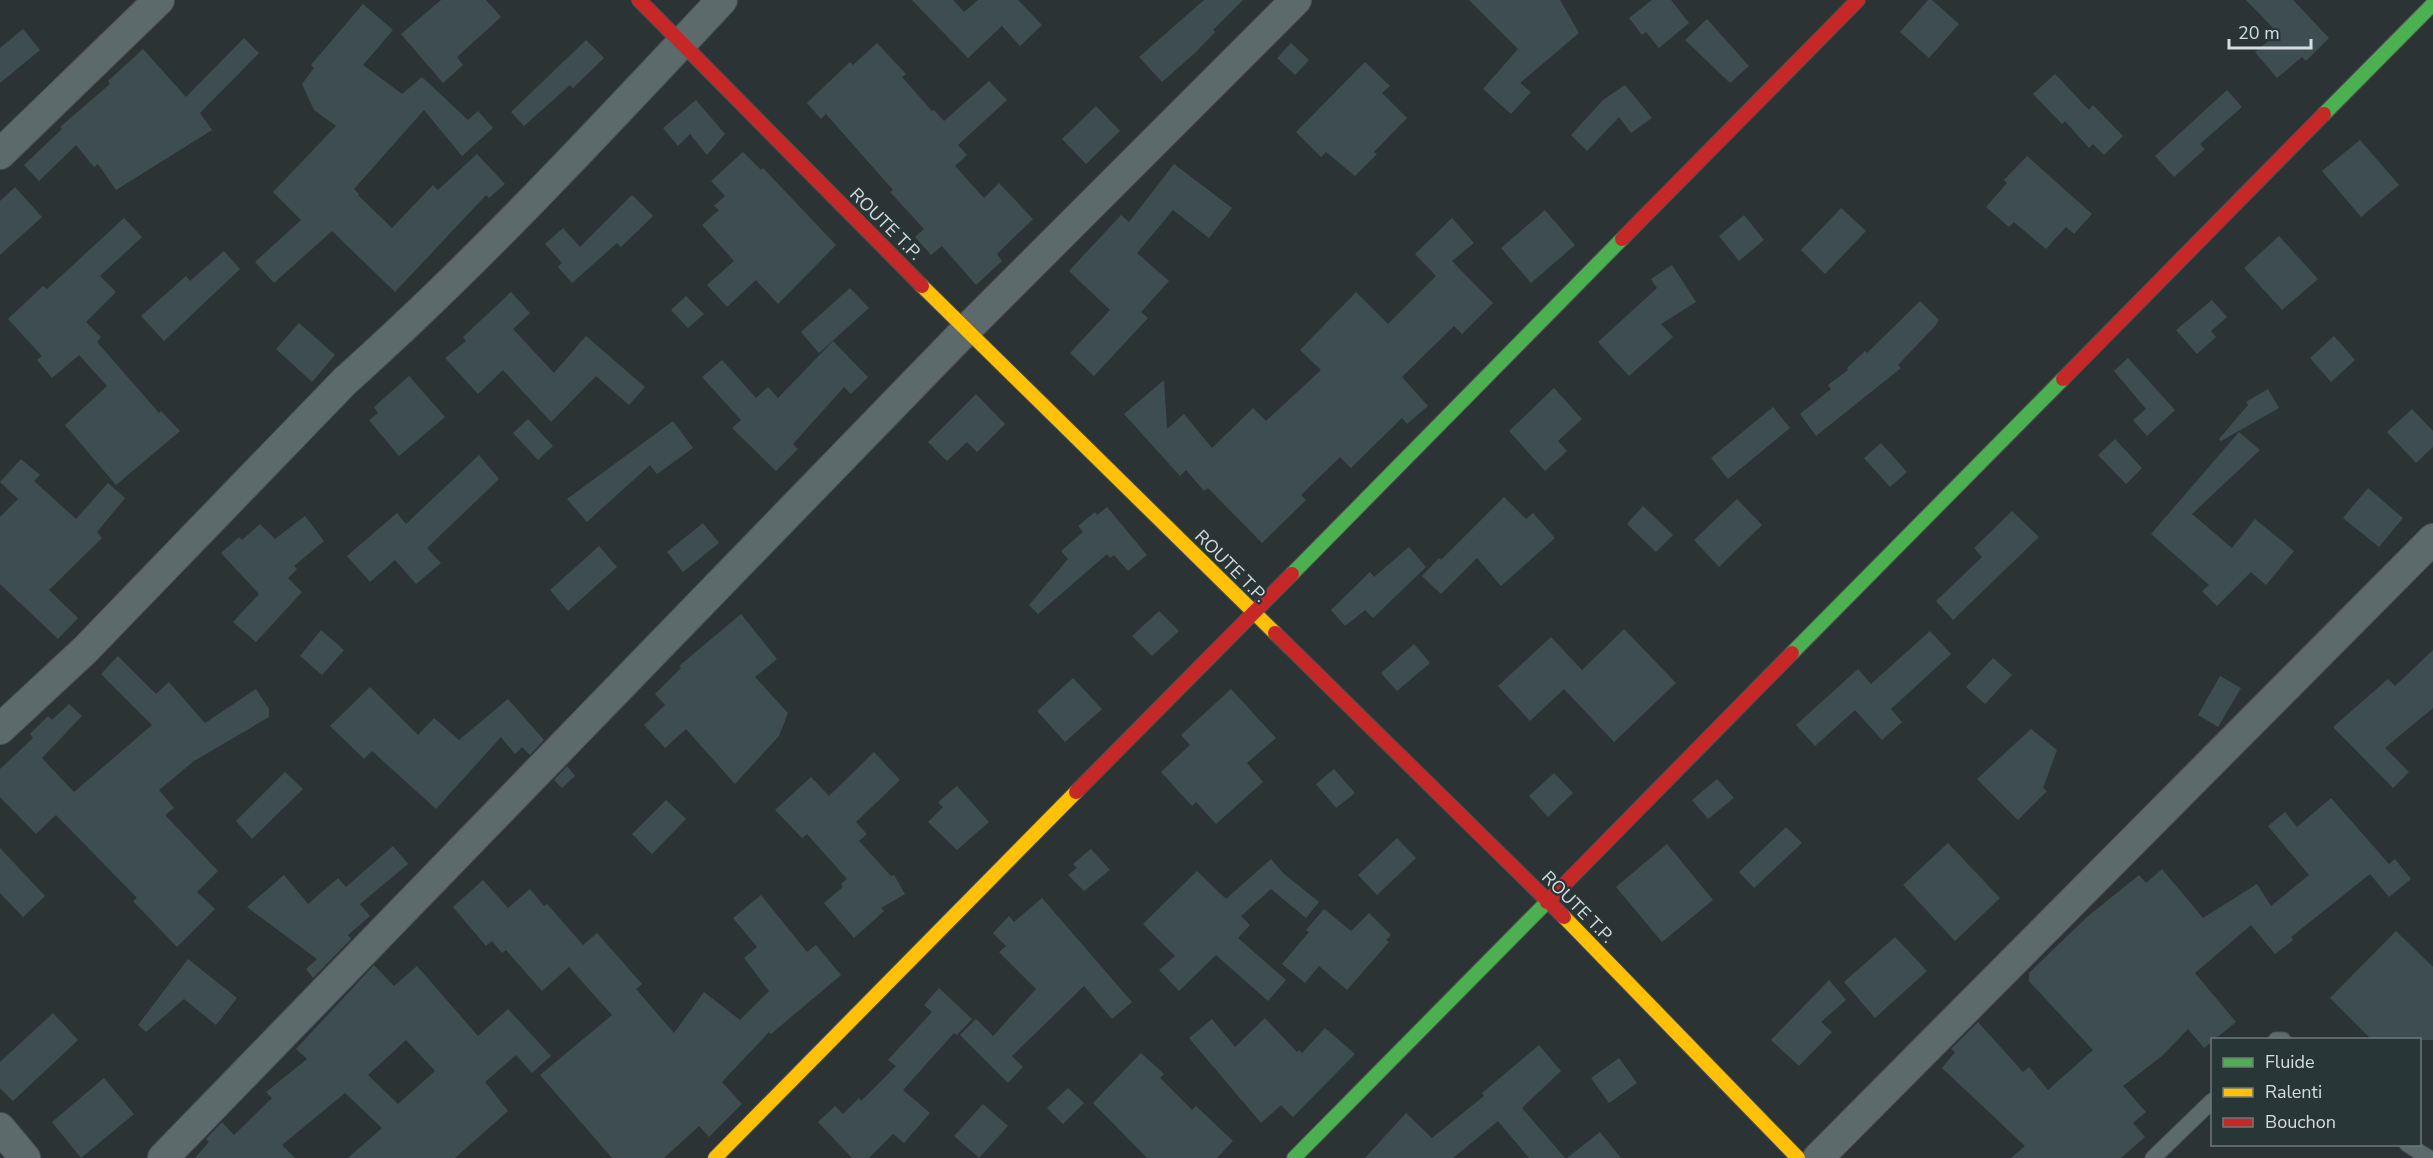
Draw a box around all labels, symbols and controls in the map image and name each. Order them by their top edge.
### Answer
scale bar [2229,12,2312,50]
text: 20 m [2238,21,2280,45]
street label: ROUTE T.P. [845,183,927,265]
street label: ROUTE T.P. [1190,525,1272,607]
street label: ROUTE T.P. [1537,866,1619,948]
legend [2211,1038,2421,1146]
text: Fluide [2265,1050,2315,1074]
text: Ralenti [2265,1080,2322,1104]
text: Bouchon [2265,1110,2336,1134]

